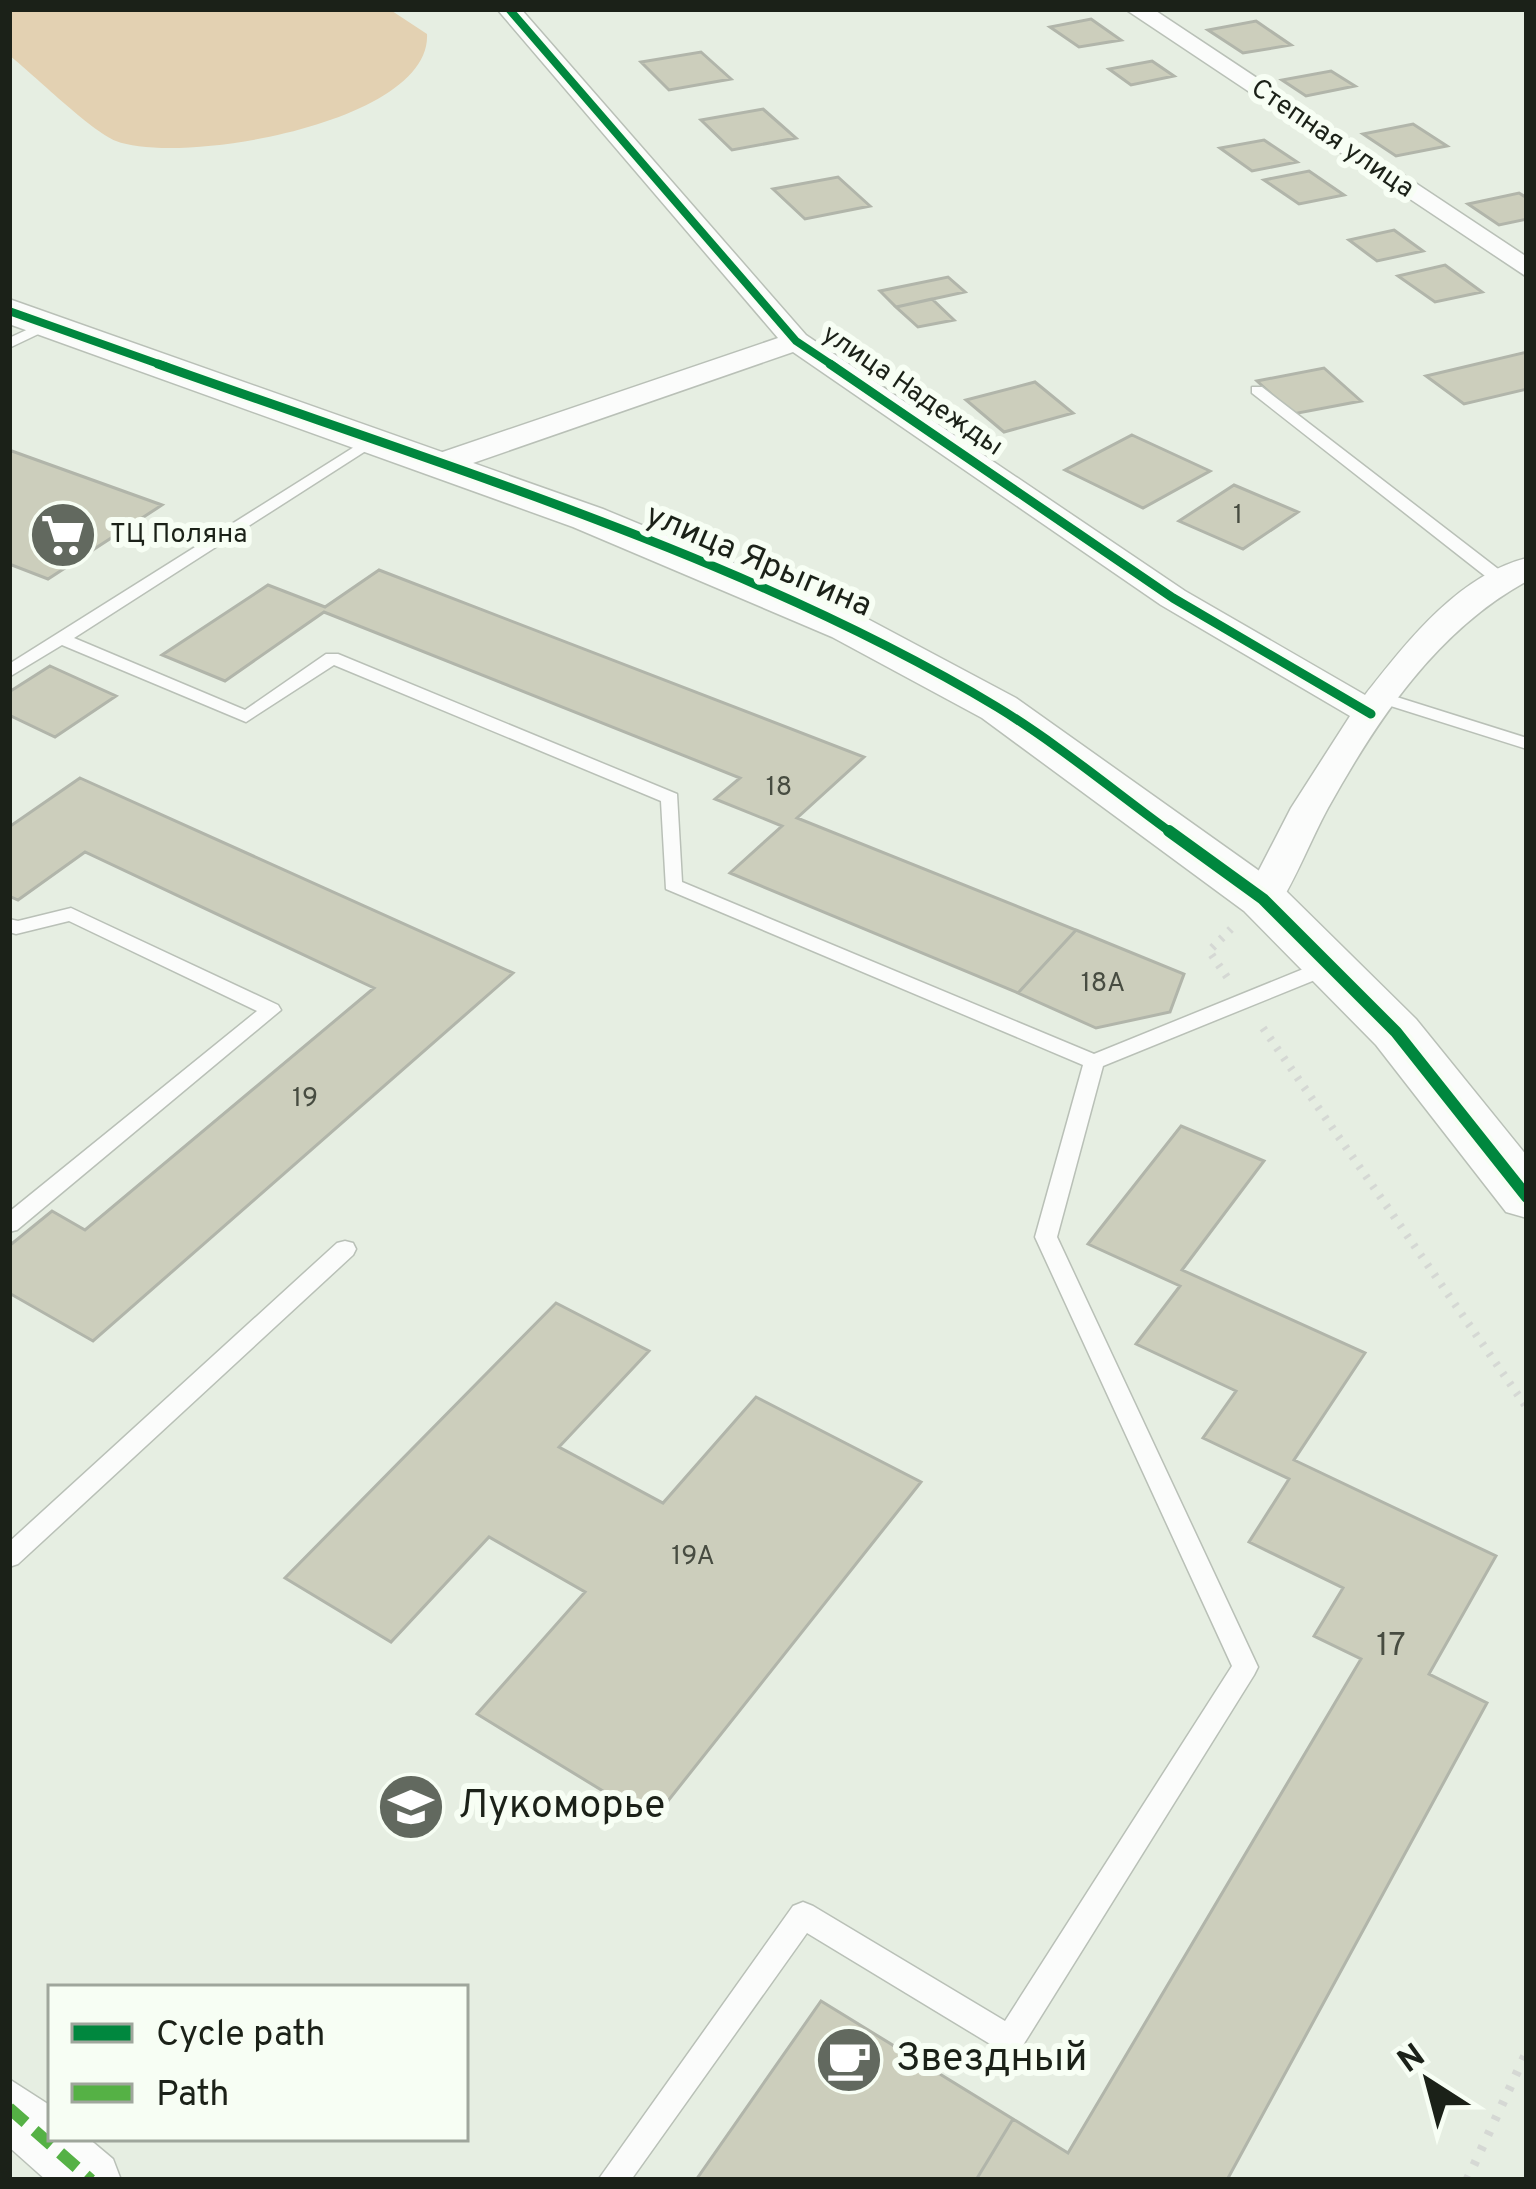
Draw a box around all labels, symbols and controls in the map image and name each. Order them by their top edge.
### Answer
street label: Степная улица [1244,72,1420,206]
street label: улица Надежды [815,318,1009,464]
street label: улица Ярыгина [639,495,877,629]
house number: 1 [1233,499,1243,533]
supermarket icon: ТЦ Поляна [28,500,98,570]
place label: ТЦ Поляна [110,518,248,552]
house number: 18 [766,771,792,805]
house number: 18А [1081,967,1125,1001]
house number: 19 [292,1082,318,1116]
house number: 19А [671,1540,715,1574]
house number: 17 [1376,1626,1406,1668]
school or university icon: Лукоморье [376,1772,446,1842]
place label: Лукоморье [458,1783,665,1832]
legend [48,1985,468,2141]
text: Cycle path [156,2013,326,2059]
north arrow [1368,2021,1488,2141]
cafe icon: Звездный [814,2025,884,2095]
place label: Звездный [896,2036,1087,2085]
text: N [1391,2036,1435,2084]
text: Path [156,2073,230,2119]

